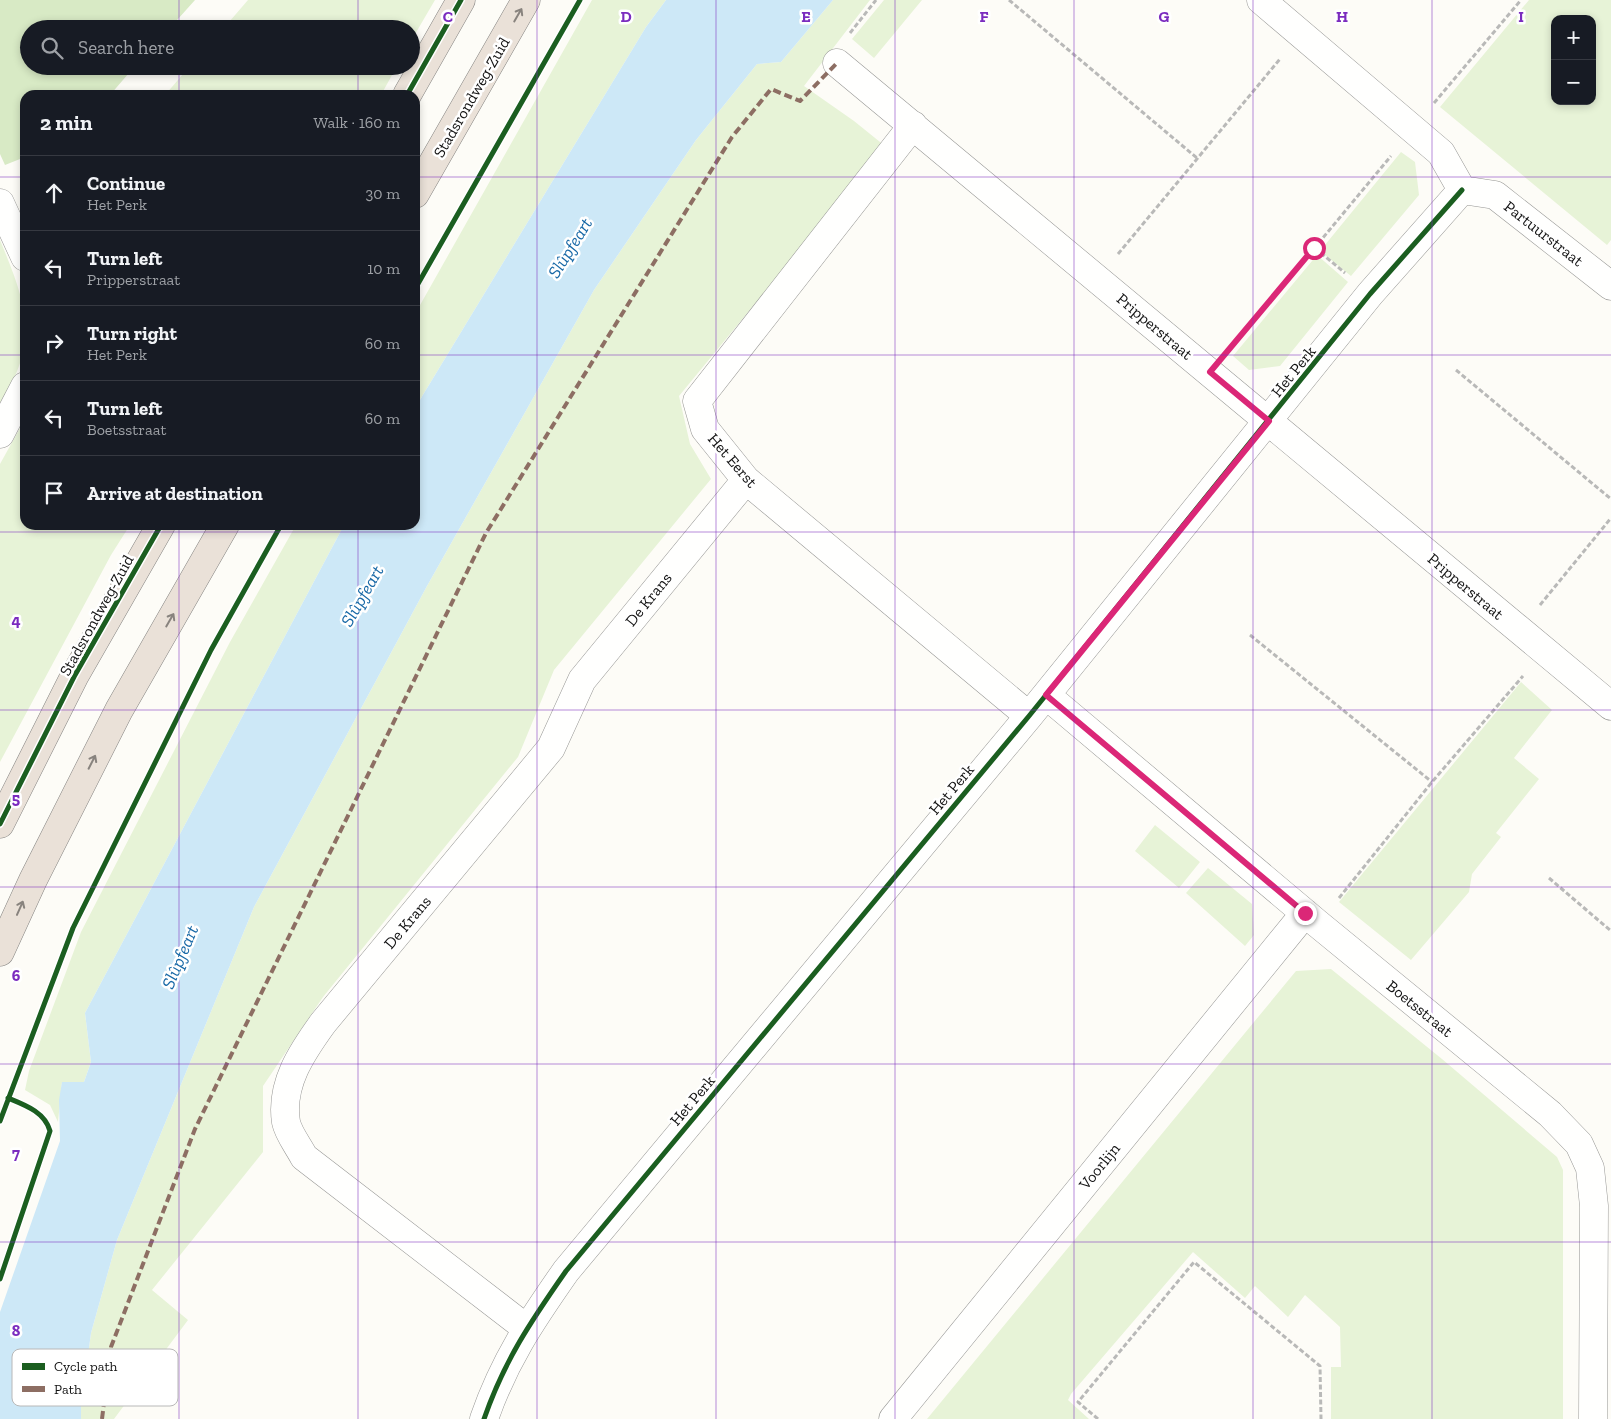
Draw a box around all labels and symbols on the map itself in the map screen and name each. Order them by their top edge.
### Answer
text: C [443,7,453,26]
text: D [620,7,632,26]
text: E [801,7,811,26]
text: F [979,7,989,26]
text: G [1159,7,1170,26]
text: H [1336,7,1348,26]
text: I [1518,7,1524,26]
one-way arrow [513,8,523,22]
street label: Stadsrondweg-Zuid [429,34,514,161]
street label: Partuurstraat [1500,197,1587,270]
water label: Slûpfeart [543,214,597,282]
route start [1303,237,1326,260]
street label: Pripperstraat [1113,289,1197,364]
street label: Het Perk [1267,341,1320,401]
street label: Het Eerst [704,429,761,491]
street label: Pripperstraat [1424,549,1508,624]
street label: Stadsrondweg-Zuid [55,551,138,679]
water label: Slûpfeart [336,561,388,631]
street label: De Krans [621,569,676,630]
text: 4 [11,611,21,630]
one-way arrow [166,613,176,627]
one-way arrow [88,755,97,770]
street label: Het Perk [925,760,978,818]
text: 5 [12,789,20,808]
street label: De Krans [380,892,435,953]
one-way arrow [16,901,25,916]
route end [1294,902,1317,925]
water label: Slûpfeart [157,922,203,992]
text: 6 [12,966,21,985]
street label: Boetsstraat [1383,976,1457,1041]
street label: Het Perk [666,1071,719,1129]
street label: Voorlijn [1074,1139,1124,1194]
text: 7 [12,1144,20,1163]
text: 8 [12,1321,21,1340]
legend [12,1349,178,1406]
text: Cycle path [54,1358,118,1375]
text: Path [54,1381,82,1398]

